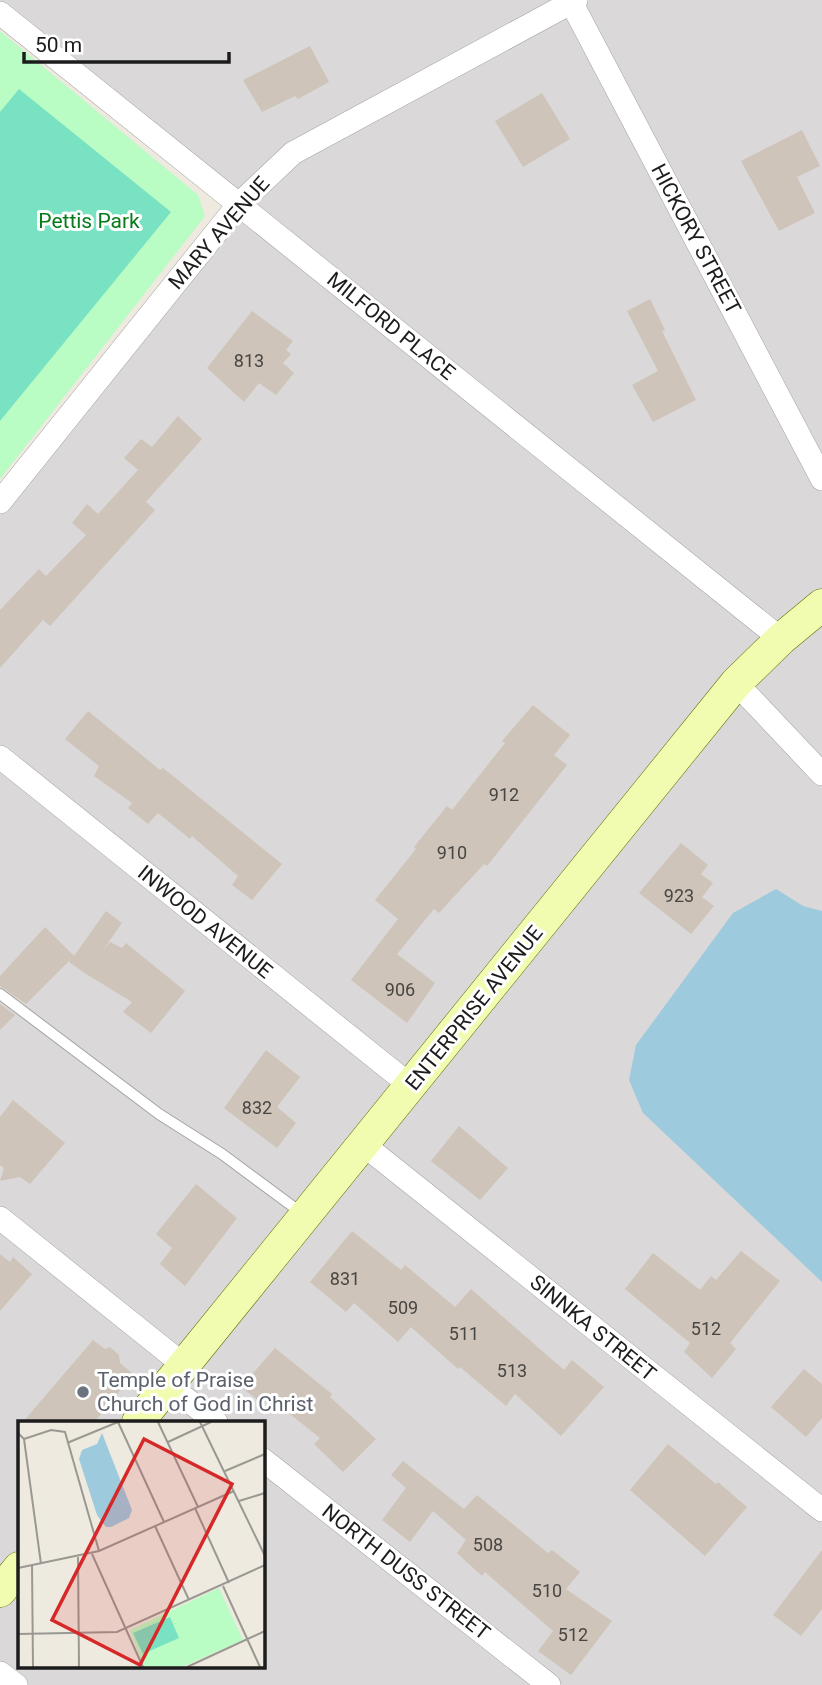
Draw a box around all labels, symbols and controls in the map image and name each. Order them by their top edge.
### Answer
scale bar [24,21,229,65]
text: 50 m [35,33,82,57]
street label: HICKORY STREET [646,160,746,319]
street label: MARY AVENUE [164,172,274,294]
park label: Pettis Park [38,209,140,233]
street label: MILFORD PLACE [322,267,460,385]
house number: 813 [234,350,264,371]
house number: 912 [489,784,519,805]
house number: 910 [437,842,467,863]
street label: INWOOD AVENUE [133,860,277,984]
house number: 923 [664,885,694,906]
street label: ENTERPRISE AVENUE [400,921,548,1095]
house number: 906 [385,979,415,1000]
house number: 832 [242,1097,272,1118]
house number: 831 [330,1268,360,1289]
street label: SINNKA STREET [525,1270,661,1386]
house number: 509 [388,1297,418,1318]
house number: 512 [691,1318,721,1339]
house number: 511 [449,1323,479,1344]
house number: 513 [497,1360,527,1381]
place label: Temple of Praise Church of God in Christ [97,1368,314,1416]
marker: Temple of Praise Church of God in Christ [75,1384,91,1400]
inset map [18,1421,264,1668]
street label: NORTH DUSS STREET [317,1499,495,1645]
house number: 508 [473,1534,503,1555]
house number: 510 [532,1580,562,1601]
house number: 512 [558,1624,588,1645]

